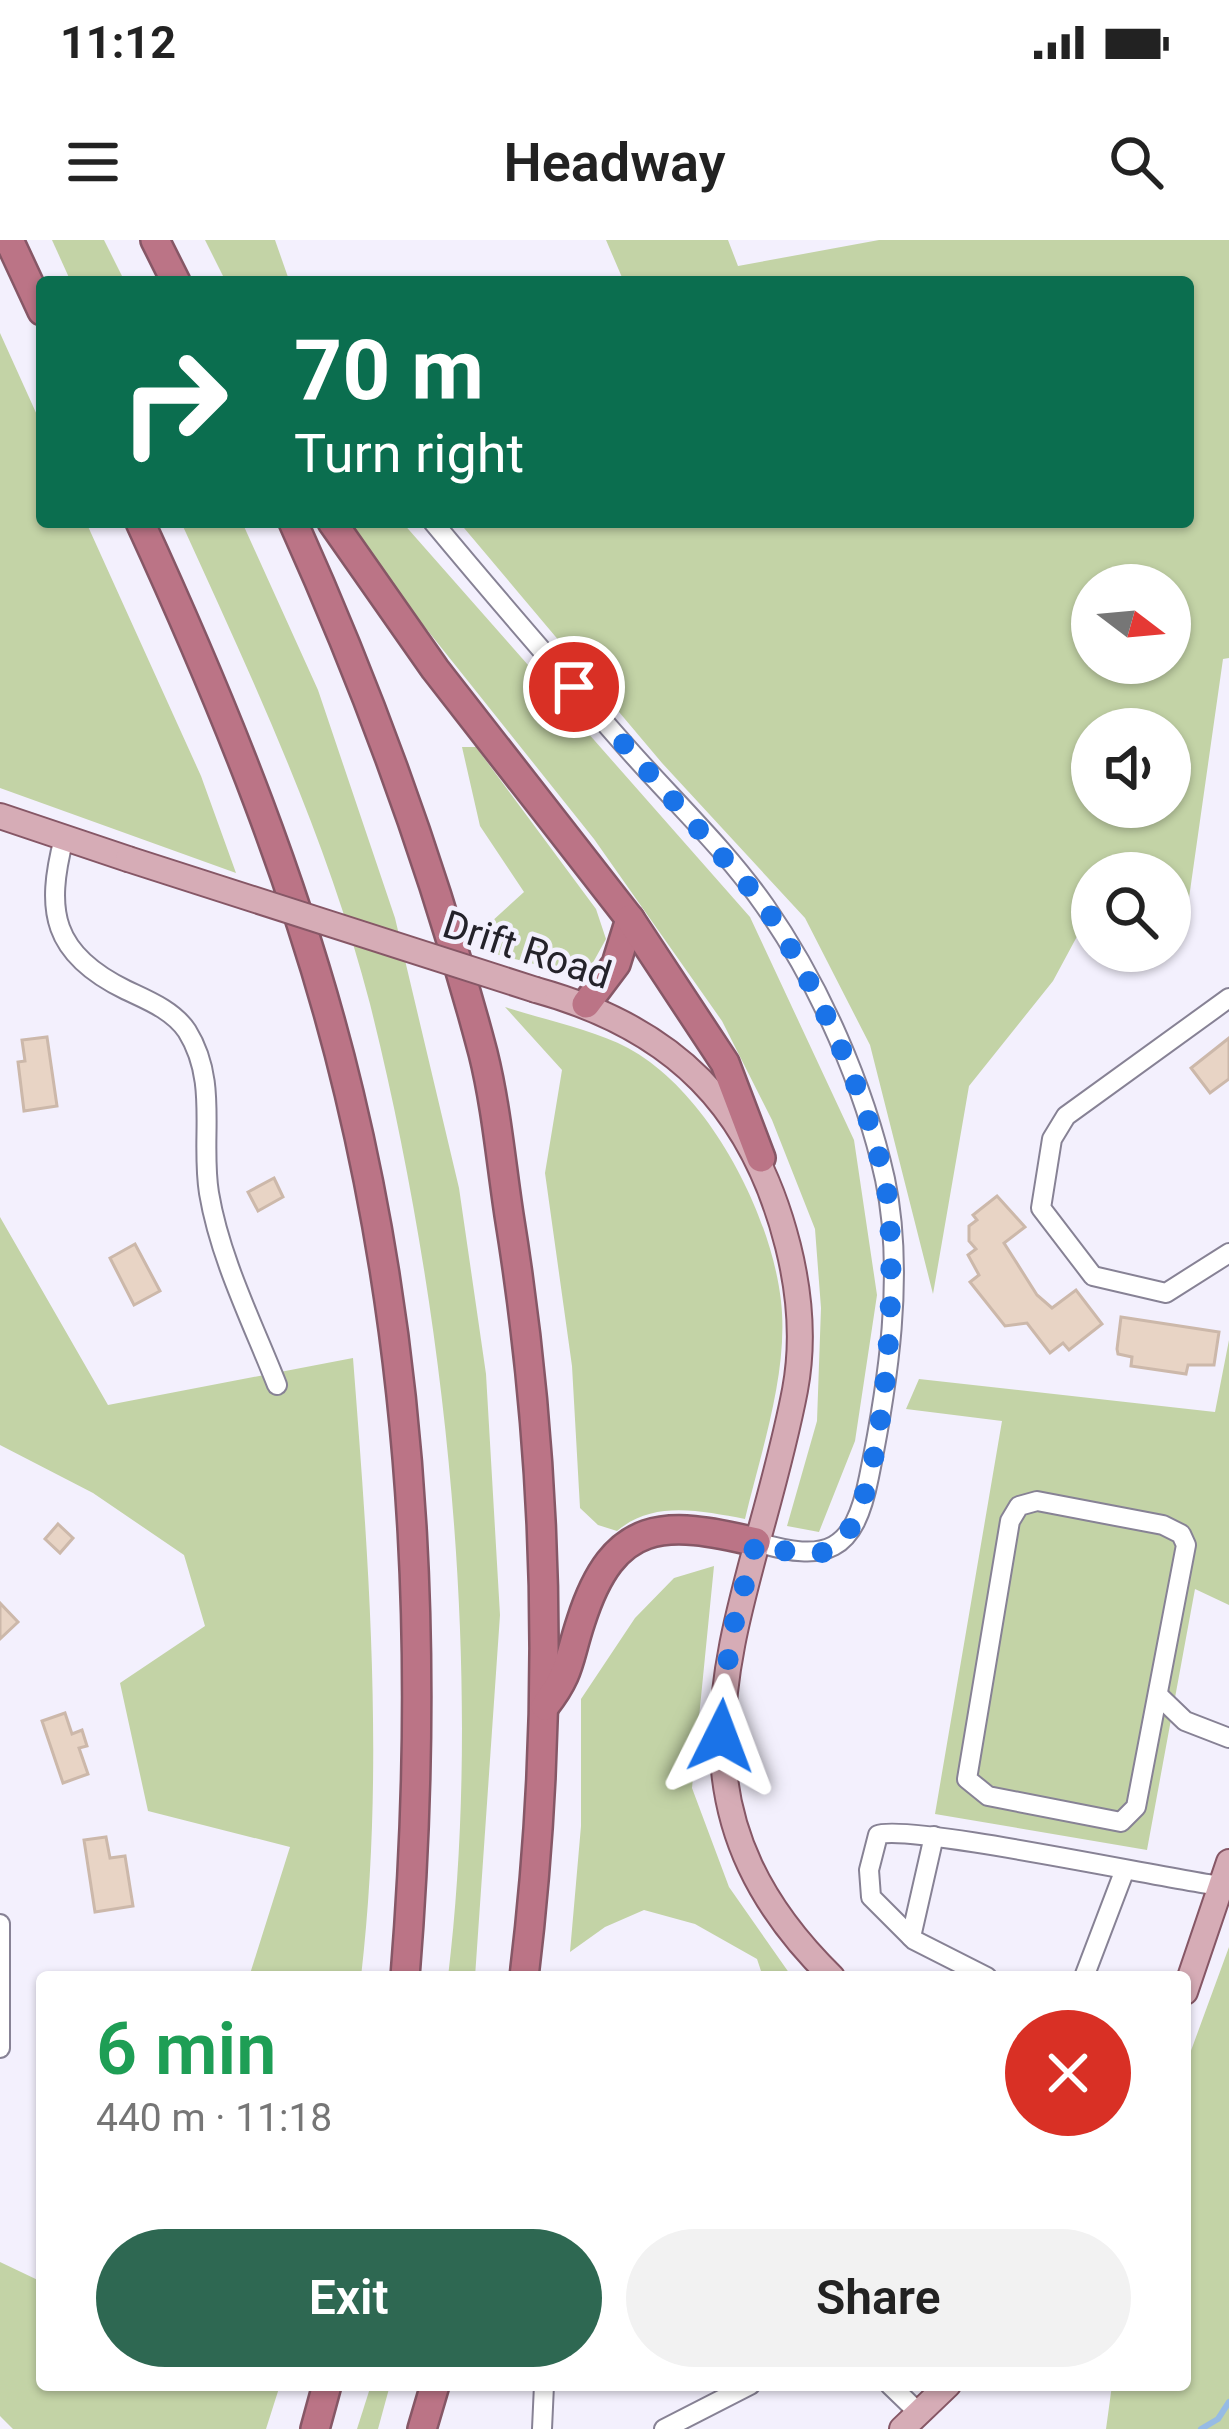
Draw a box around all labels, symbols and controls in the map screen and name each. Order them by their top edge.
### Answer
text: 11:12 [60,16,176,69]
icon: menu [60,129,126,195]
icon: search [1103,129,1169,195]
text: Headway [504,131,726,194]
text: 70 m [294,321,484,420]
icon: right [96,324,252,480]
text: Turn right [294,422,524,485]
north arrow [1071,564,1191,684]
map controls [1071,564,1191,972]
pin [523,636,625,738]
icon: arrive [541,654,607,720]
button: sound [1071,708,1191,828]
button: search [1071,852,1191,972]
street label: Drift Road [437,901,617,999]
position arrow [658,1673,784,1799]
text: 6 min [96,2007,277,2092]
button: close [1005,2010,1131,2136]
text: 440 m · 11:18 [96,2095,332,2141]
button: Exit [96,2229,602,2367]
button: Share [626,2229,1131,2367]

